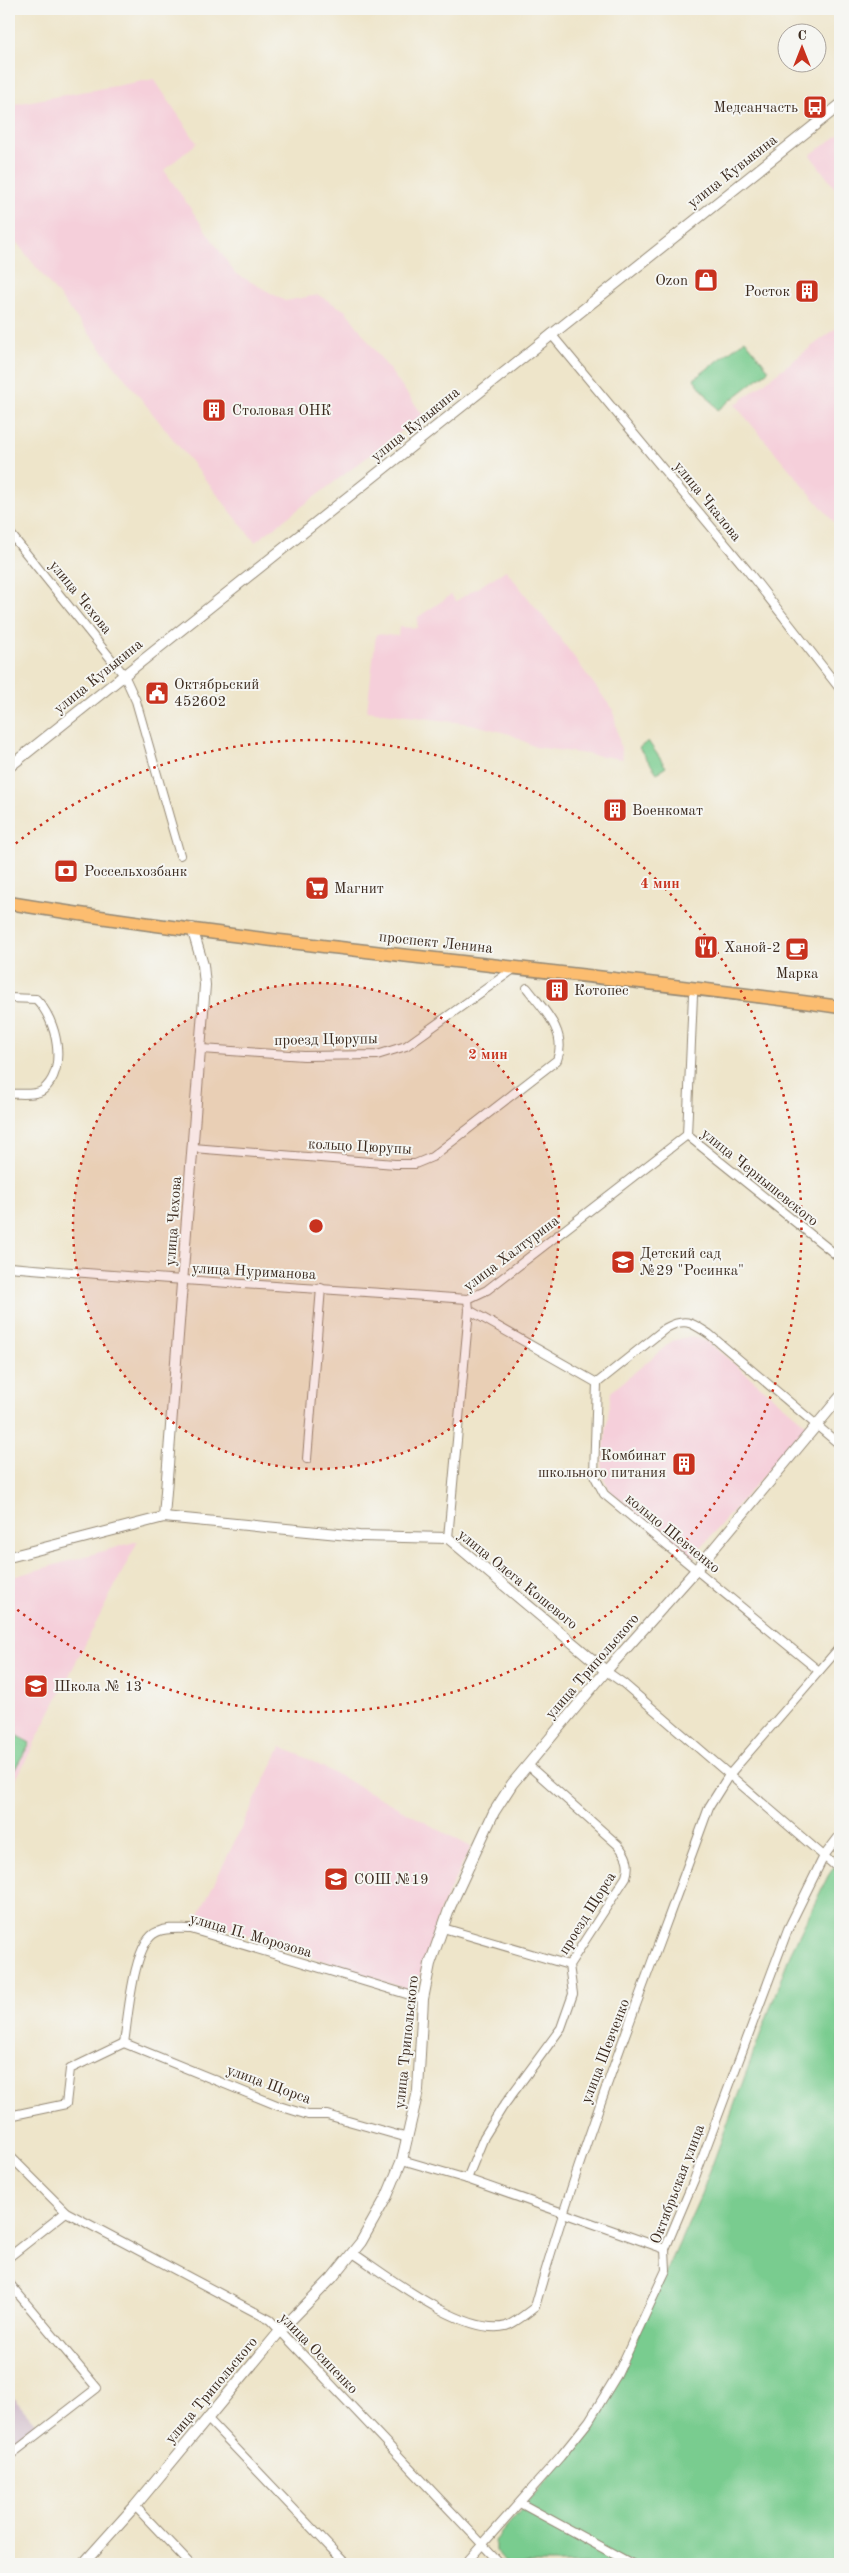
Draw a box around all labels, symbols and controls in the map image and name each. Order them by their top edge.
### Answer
north arrow [776,22,826,72]
text: С [797,29,807,43]
bus stop icon: Медсанчасть [802,94,828,120]
place label: Медсанчасть [713,101,798,116]
street label: улица Кувыкина [685,132,781,212]
shop icon: Ozon [693,267,719,293]
place label: Ozon [655,274,688,289]
building icon: Росток [794,278,820,304]
place label: Росток [745,285,790,300]
street label: улица Кувыкина [369,385,463,465]
building icon: Столовая ОНК [201,397,227,423]
place label: Столовая ОНК [232,404,332,419]
street label: улица Чкалова [670,459,744,545]
street label: улица Чехова [46,558,114,638]
street label: улица Кувыкина [52,637,146,717]
place label: Октябрьский 452602 [174,678,259,710]
public building icon: Октябрьский 452602 [144,680,170,706]
building icon: Военкомат [602,797,628,823]
place label: Военкомат [632,804,703,819]
bank icon: Россельхозбанк [53,858,79,884]
place label: Россельхозбанк [84,865,188,880]
supermarket icon: Магнит [304,875,330,901]
text: 4 мин [640,877,680,892]
place label: Магнит [334,882,384,897]
street label: проспект Ленина [378,930,494,957]
restaurant icon: Ханой-2 [693,934,719,960]
cafe icon: Марка [784,936,810,962]
place label: Ханой-2 [724,941,781,956]
place label: Марка [776,967,819,982]
building icon: Котопес [544,977,570,1003]
place label: Котопес [574,984,629,999]
street label: проезд Цюрупы [274,1032,378,1049]
text: 2 мин [468,1048,508,1063]
street label: улица Чернышевского [698,1126,820,1230]
street label: кольцо Цюрупы [308,1137,412,1158]
street label: улица Чехова [164,1175,185,1266]
street label: улица Халтурина [461,1213,563,1295]
centre of rings [307,1217,325,1235]
place label: Детский сад №29 "Росинка" [640,1247,744,1279]
school or university icon: Детский сад №29 "Росинка" [610,1249,636,1275]
street label: улица Нуриманова [191,1262,317,1283]
place label: Комбинат школьного питания [538,1449,666,1481]
building icon: Комбинат школьного питания [671,1451,697,1477]
street label: кольцо Шевченко [622,1492,722,1577]
street label: улица Олега Кошевого [454,1527,580,1633]
street label: улица Трипольского [544,1611,643,1722]
school or university icon: Школа № 13 [23,1673,49,1699]
place label: Школа № 13 [54,1680,142,1695]
school or university icon: СОШ №19 [323,1866,349,1892]
street label: проезд Щорса [557,1869,620,1958]
place label: СОШ №19 [354,1873,429,1888]
street label: улица П. Морозова [188,1912,314,1961]
street label: улица Трипольского [393,1975,422,2110]
street label: улица Шевченко [580,1997,633,2106]
street label: улица Щорса [224,2063,313,2108]
street label: Октябрьская улица [649,2122,708,2246]
street label: улица Осипенко [276,2311,360,2397]
street label: улица Трипольского [163,2335,261,2447]

